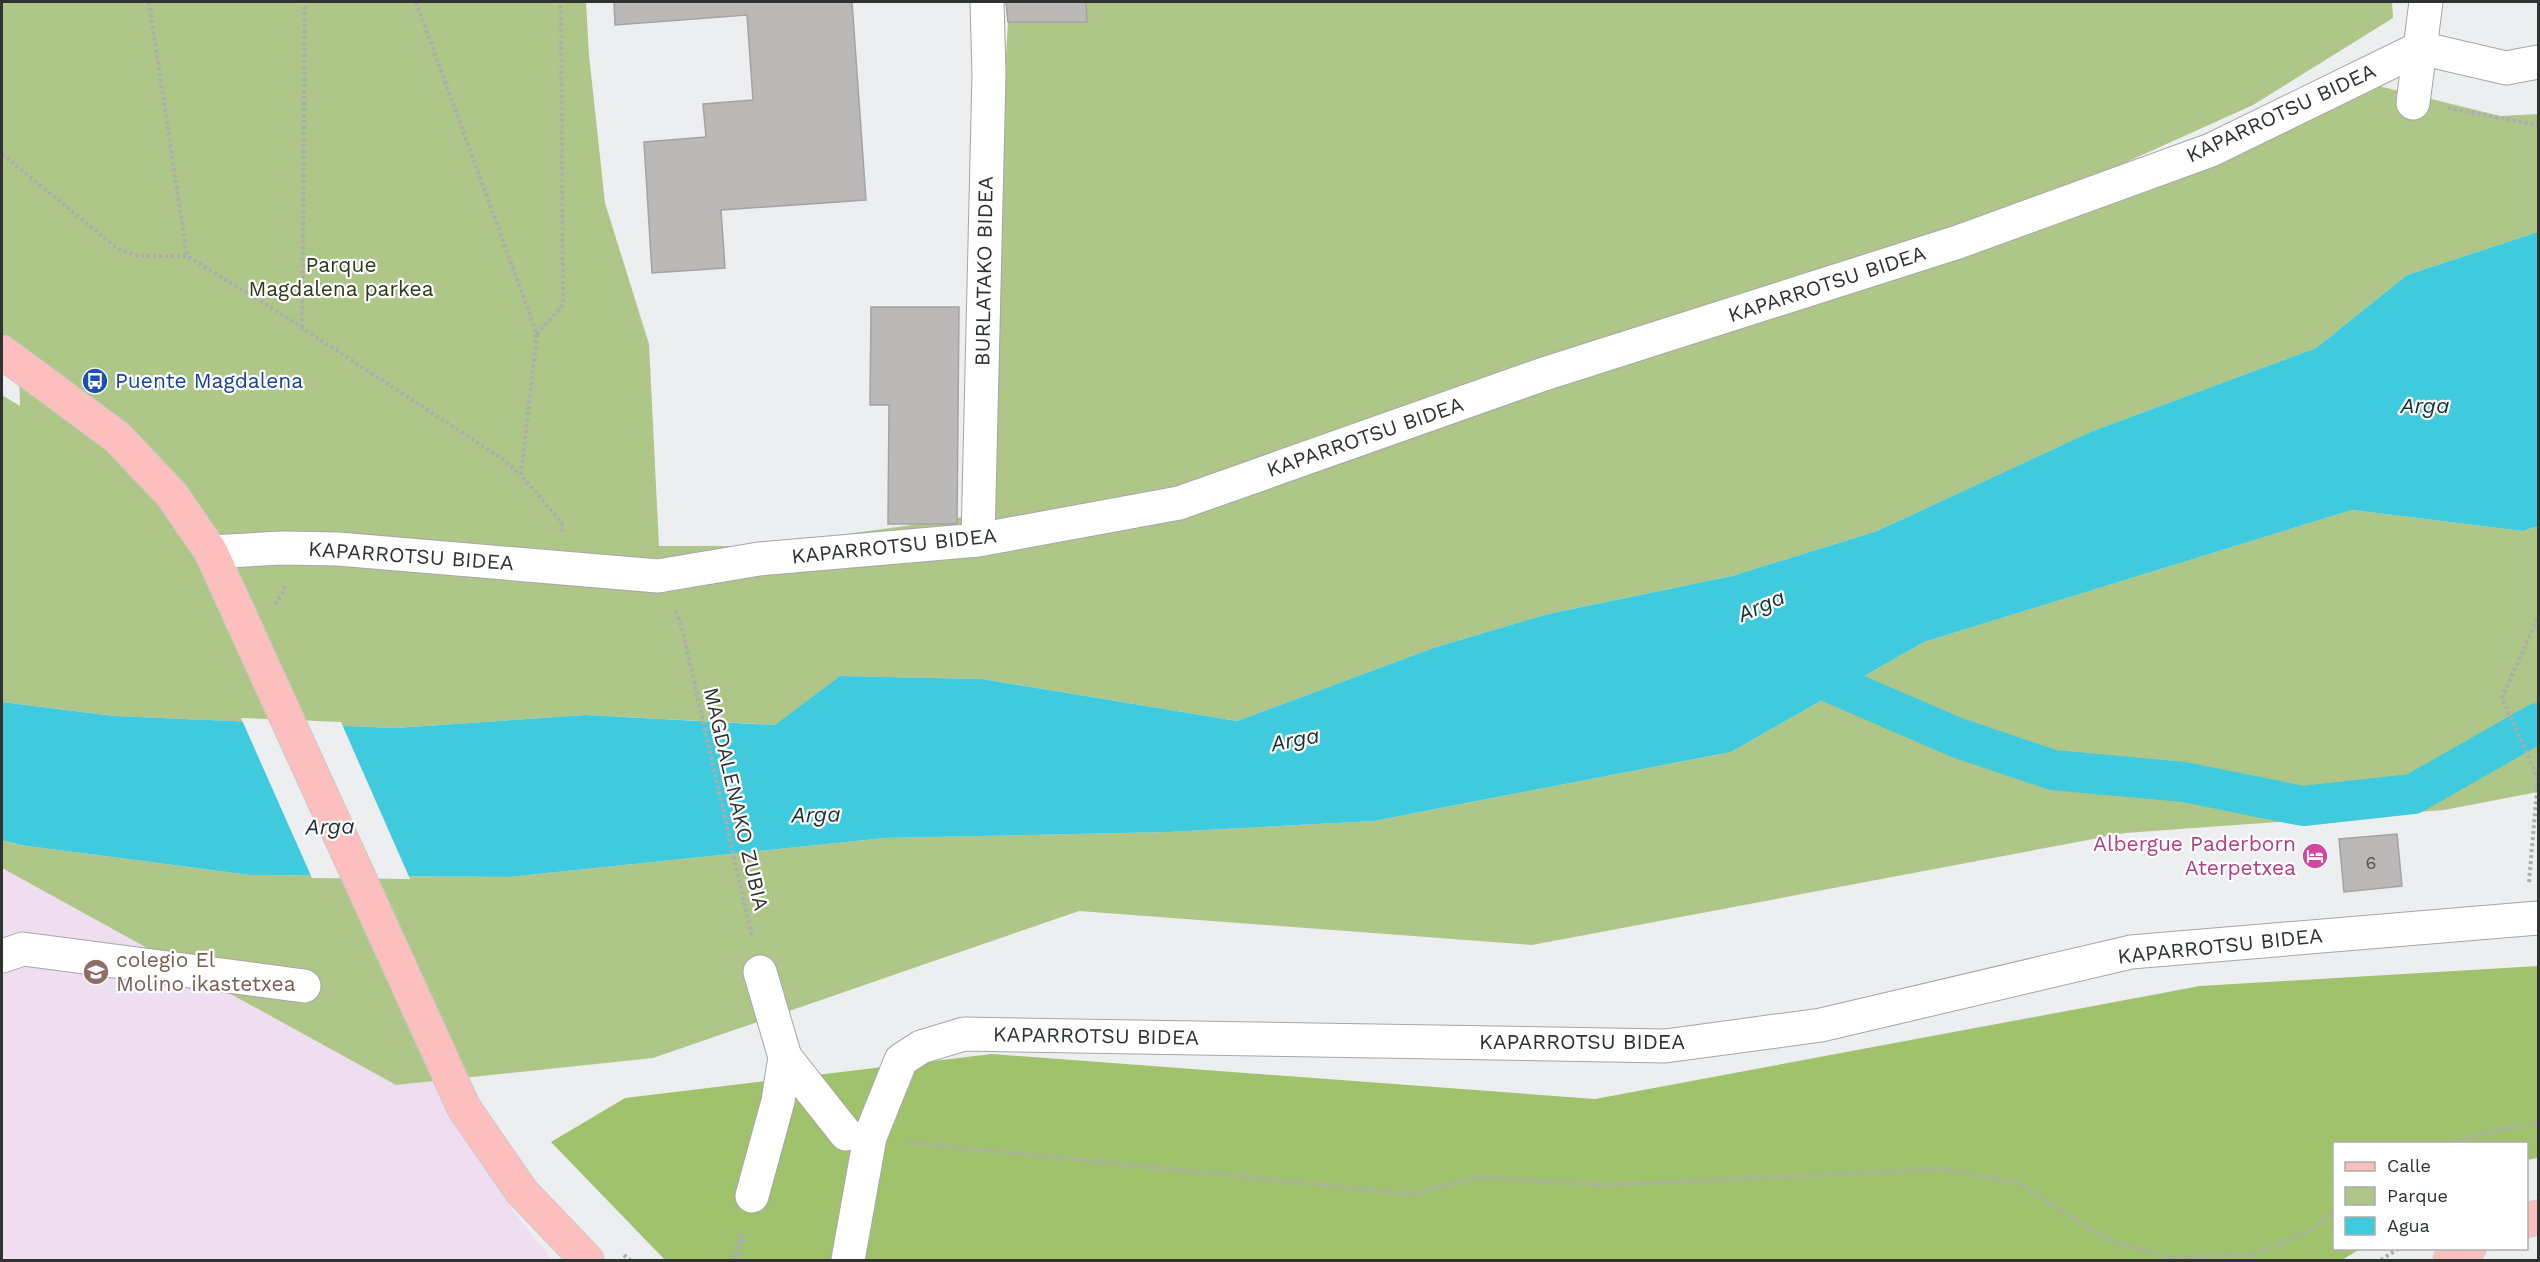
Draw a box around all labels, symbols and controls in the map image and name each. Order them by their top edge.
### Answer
street label: KAPARROTSU BIDEA [2182,58,2380,167]
street label: BURLATAKO BIDEA [969,176,998,366]
street label: KAPARROTSU BIDEA [1725,240,1929,327]
park label: Parque Magdalena parkea [248,252,434,301]
bus stop icon: Puente Magdalena [80,366,110,396]
place label: Puente Magdalena [115,368,303,393]
street label: KAPARROTSU BIDEA [1263,391,1467,482]
water label: Arga [2399,393,2450,418]
street label: KAPARROTSU BIDEA [790,522,998,569]
street label: KAPARROTSU BIDEA [307,536,515,575]
water label: Arga [1733,584,1789,627]
street label: MAGDALENAKO ZUBIA [699,685,774,913]
water label: Arga [1268,723,1322,757]
water label: Arga [790,802,841,827]
water label: Arga [304,814,355,839]
place label: Albergue Paderborn Aterpetxea [2093,831,2296,880]
hotel icon: Albergue Paderborn Aterpetxea [2300,841,2330,871]
house number: 6 [2366,852,2376,873]
street label: KAPARROTSU BIDEA [2116,922,2324,969]
place label: colegio El Molino ikastetxea [116,947,296,996]
school or university icon: colegio El Molino ikastetxea [81,957,111,987]
street label: KAPARROTSU BIDEA [993,1021,1199,1050]
street label: KAPARROTSU BIDEA [1479,1029,1685,1054]
legend [2333,1142,2528,1250]
text: Calle [2387,1155,2431,1176]
text: Parque [2387,1185,2448,1206]
text: Agua [2387,1215,2430,1236]

